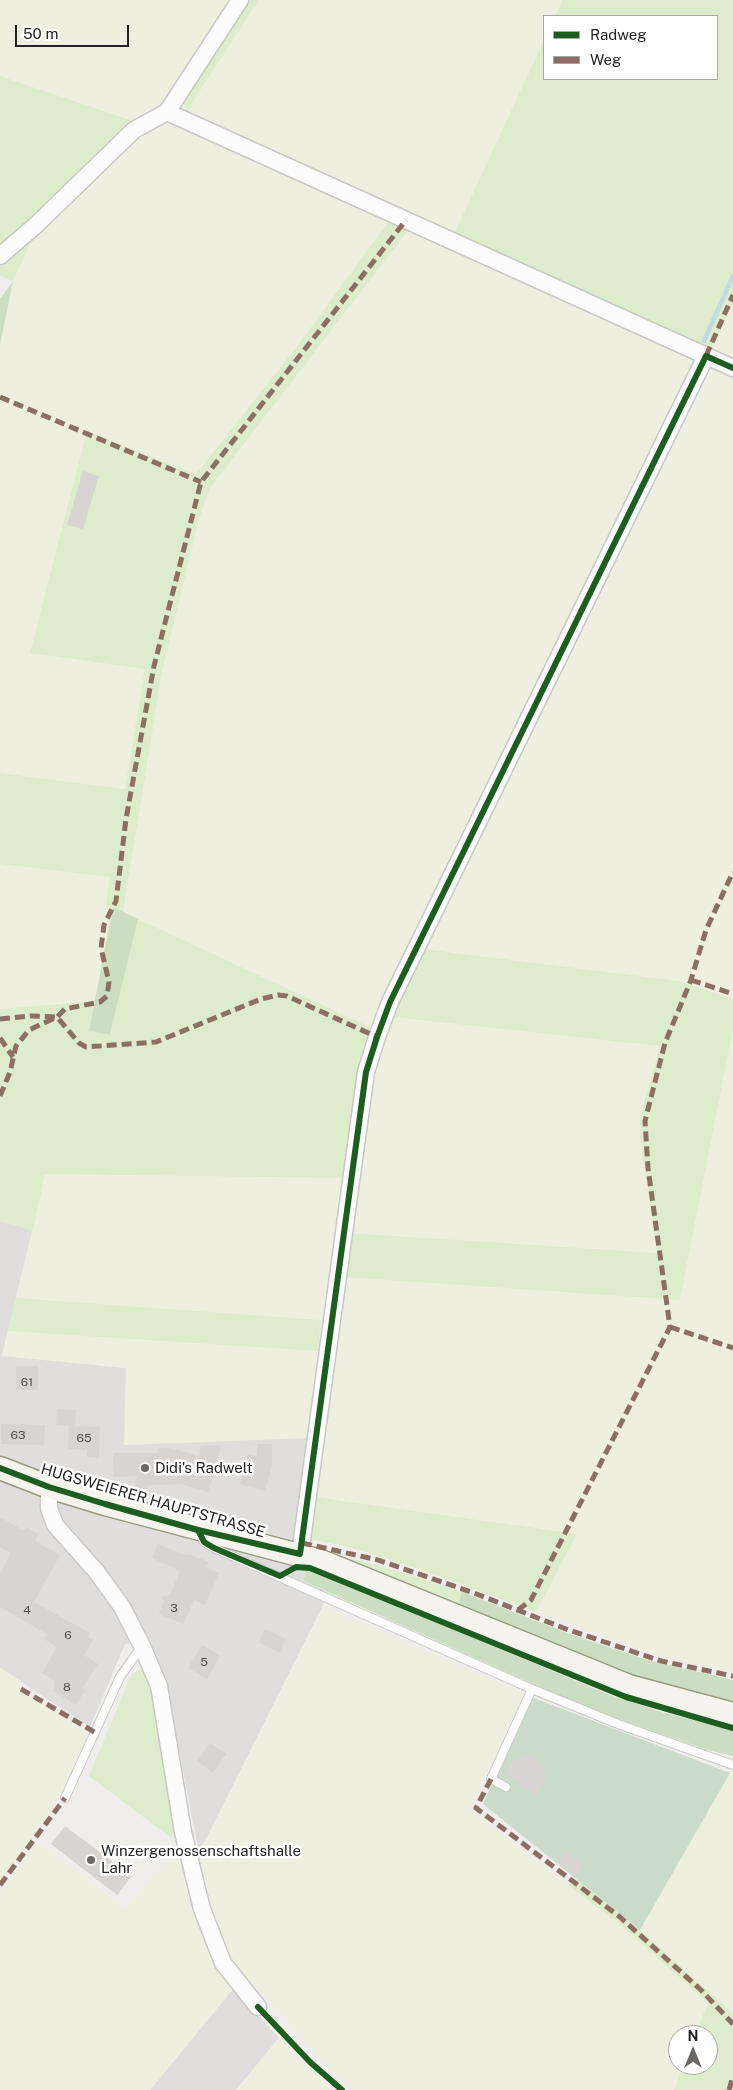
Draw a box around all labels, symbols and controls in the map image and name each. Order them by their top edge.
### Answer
scale bar [18,15,131,47]
legend [543,15,718,80]
text: 50 m [23,25,58,42]
text: Radweg [590,26,647,43]
text: Weg [590,51,621,68]
house number: 61 [21,1375,33,1389]
house number: 63 [11,1428,25,1442]
house number: 65 [76,1431,92,1445]
place label: Didi's Radwelt [155,1459,253,1477]
street label: HUGSWEIERER HAUPTSTRASSE [39,1460,267,1542]
marker: Didi's Radwelt [139,1462,151,1474]
house number: 3 [170,1601,178,1615]
house number: 4 [23,1603,31,1617]
house number: 6 [64,1628,72,1642]
house number: 5 [200,1655,208,1669]
house number: 8 [63,1680,71,1694]
place label: Winzergenossenschaftshalle Lahr [101,1842,301,1877]
marker: Winzergenossenschaftshalle Lahr [85,1854,97,1866]
north arrow [668,2025,718,2075]
text: N [688,2028,698,2044]

